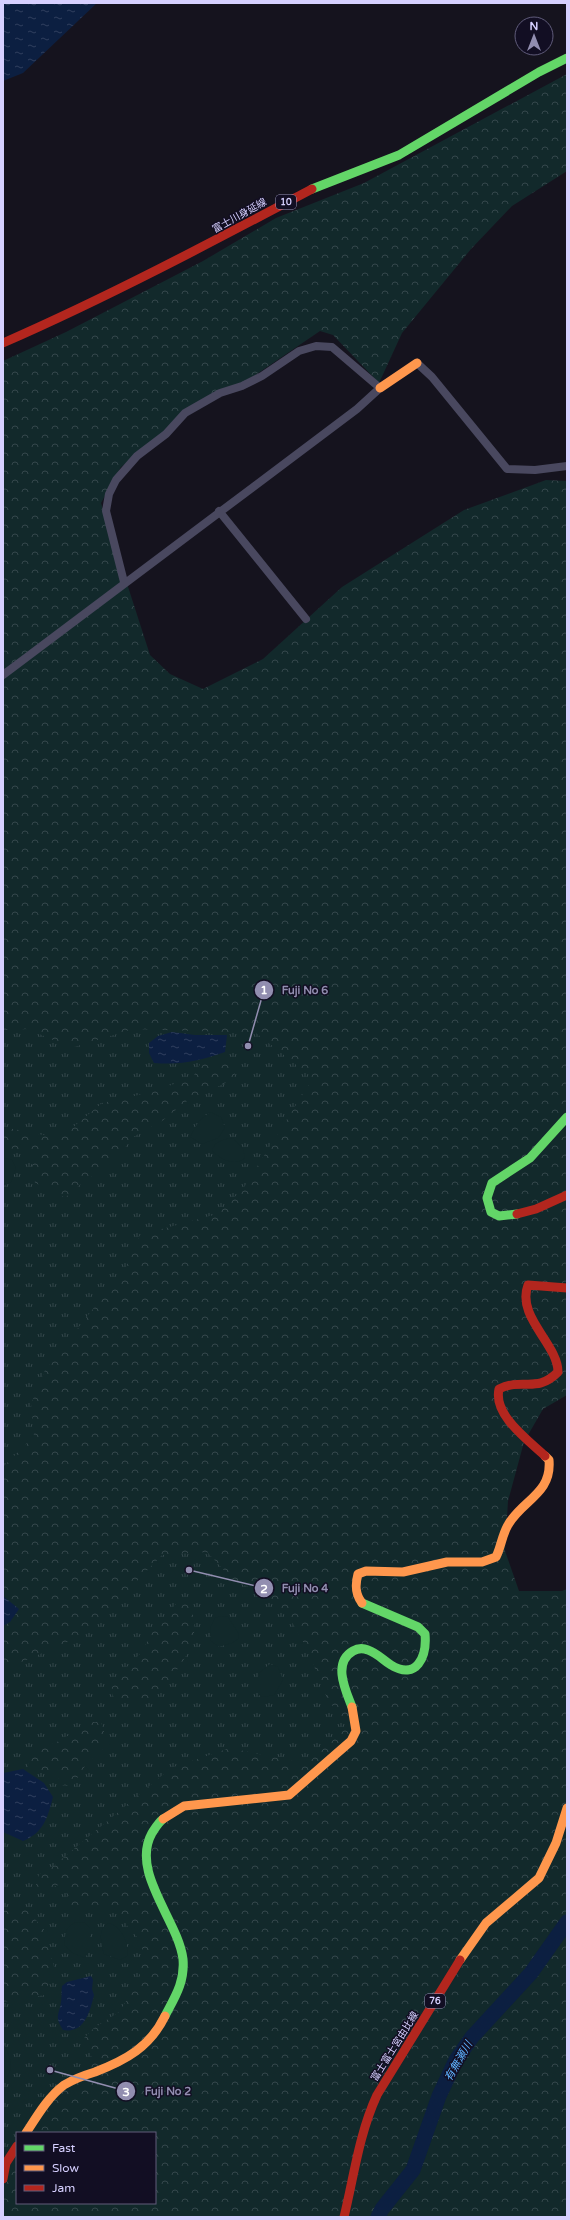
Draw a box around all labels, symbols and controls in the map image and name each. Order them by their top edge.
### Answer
north arrow [514,16,554,56]
text: N [530,20,538,33]
road number: 10 [276,195,296,209]
street label: 富士川身延線 [210,196,269,236]
callout: Fuji No 6 [254,978,336,1001]
text: 1 [260,983,268,997]
text: Fuji No 6 [282,984,328,998]
callout: Fuji No 4 [254,1577,336,1600]
text: 2 [260,1582,268,1596]
text: Fuji No 4 [282,1582,328,1596]
road number: 76 [425,1994,445,2008]
street label: 富士富士宮由比線 [369,2009,421,2084]
water label: 有無瀬川 [442,2038,476,2084]
callout: Fuji No 2 [116,2080,199,2103]
text: 3 [122,2085,130,2099]
text: Fuji No 2 [145,2085,191,2099]
legend [16,2132,156,2204]
text: Fast [52,2141,76,2155]
text: Slow [52,2161,79,2175]
text: Jam [52,2181,75,2195]

